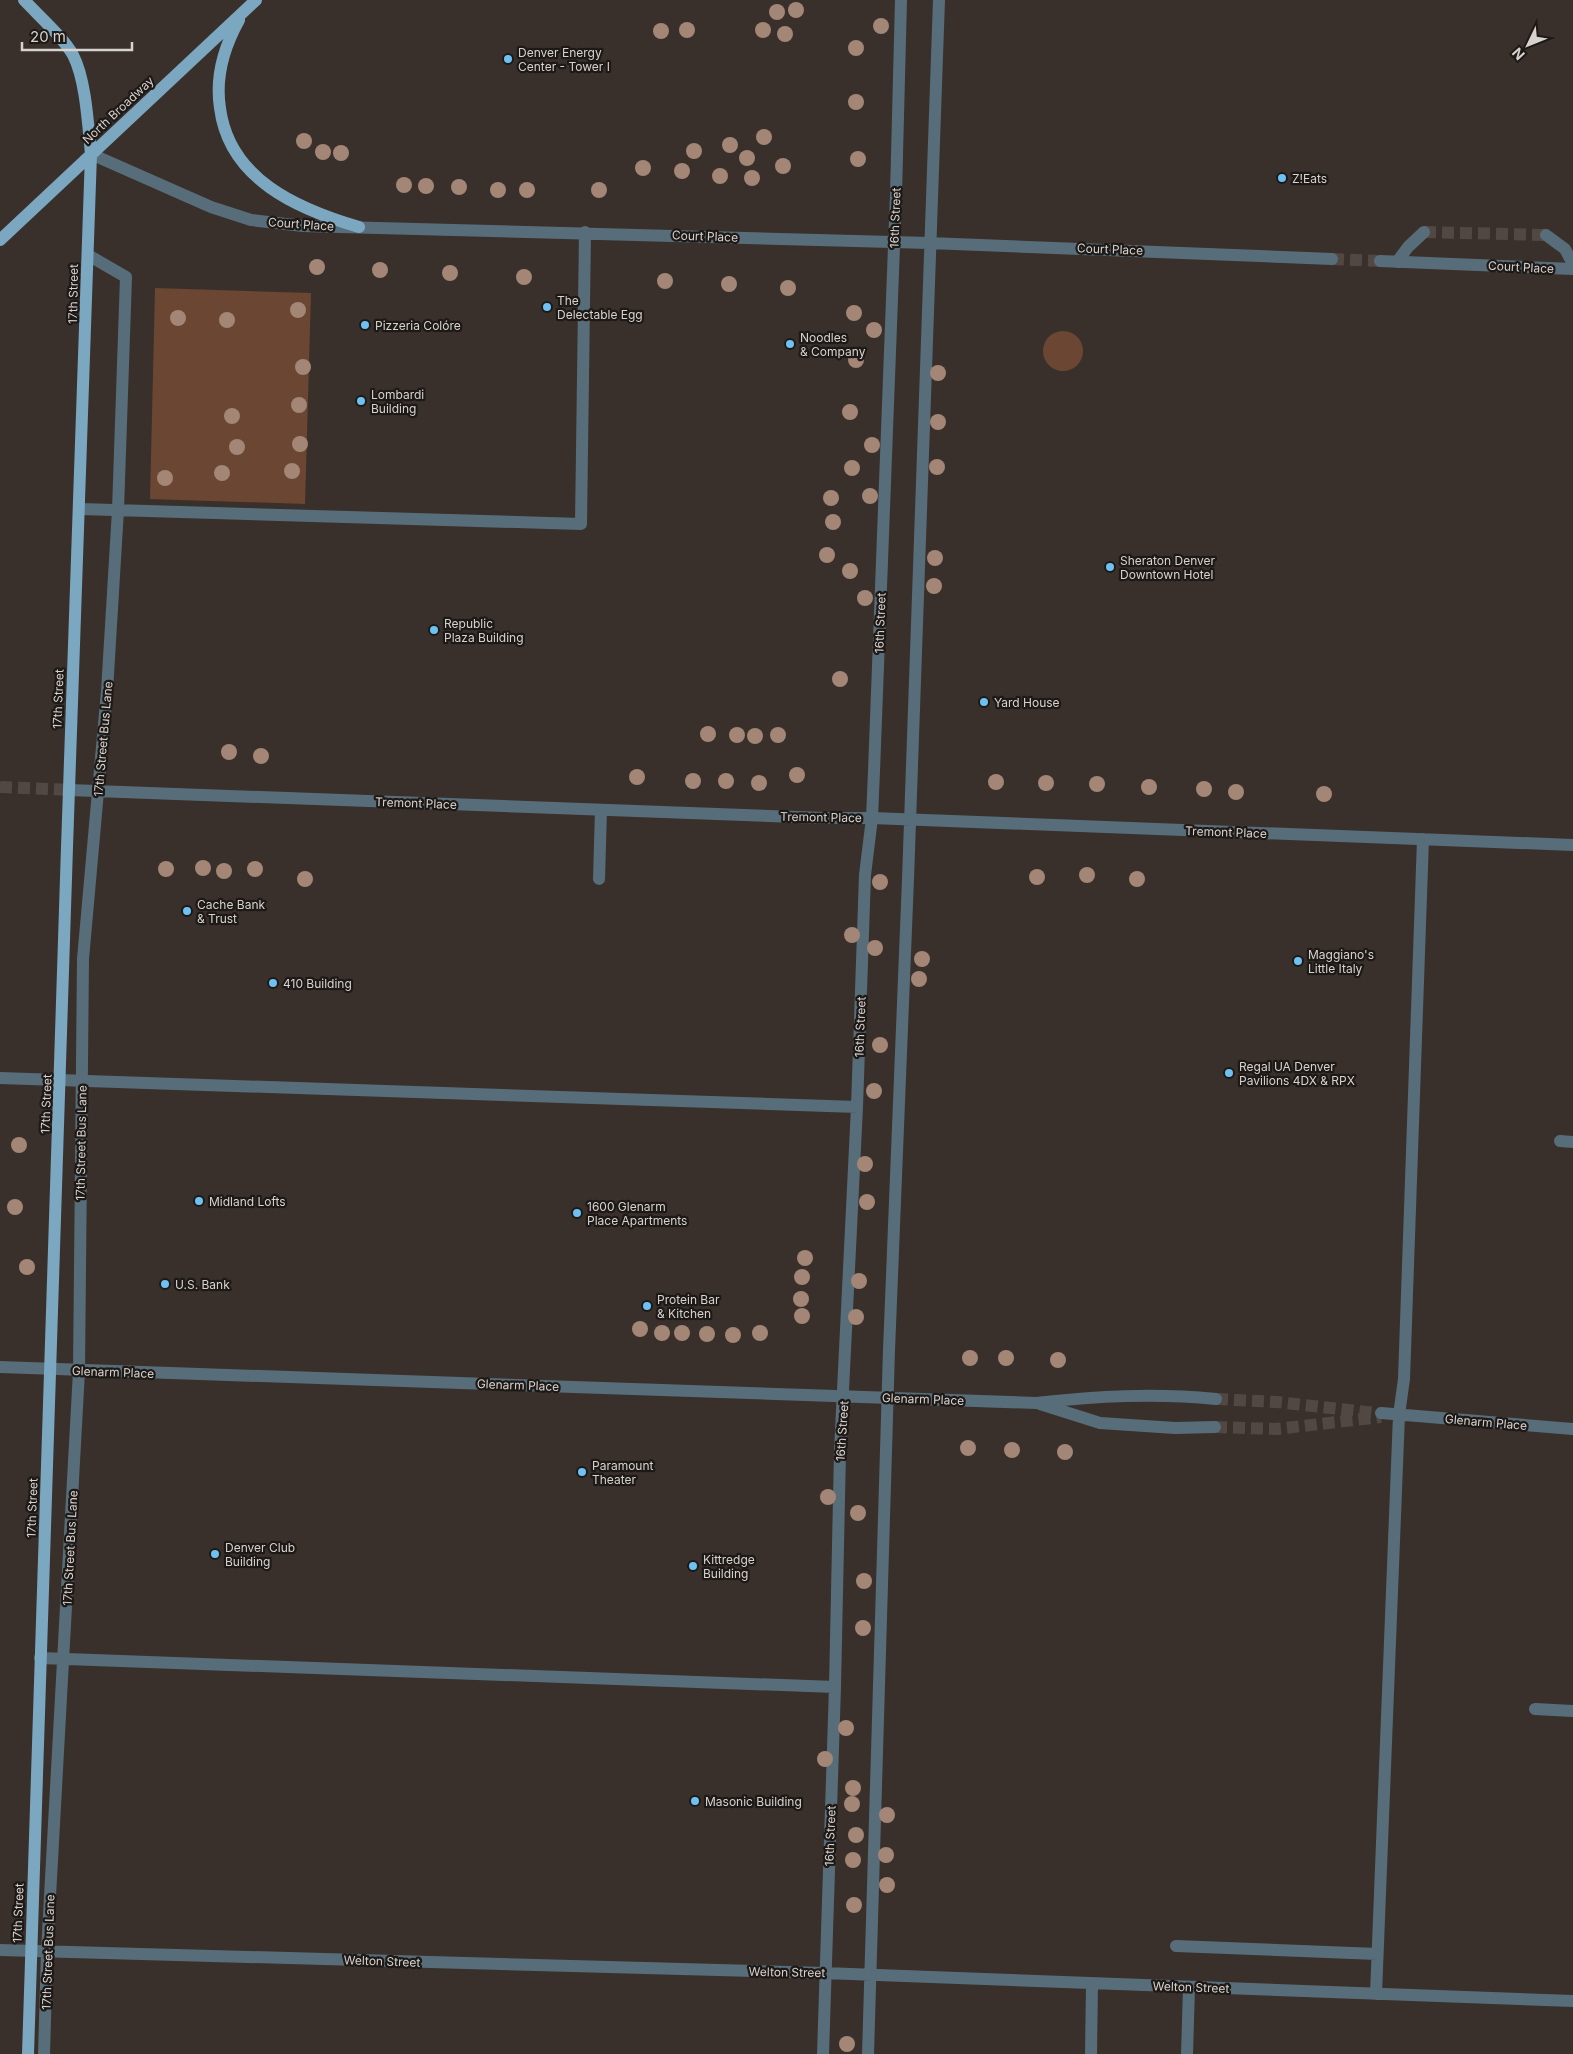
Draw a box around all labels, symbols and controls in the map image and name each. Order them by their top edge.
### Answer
scale bar [22,20,132,52]
north arrow [1503,20,1553,70]
text: 20 m [30,27,66,46]
place label: Denver Energy Center - Tower I [518,45,610,74]
text: N [1508,45,1528,64]
marker: Denver Energy Center - Tower I [502,53,514,65]
street label: North Broadway [79,73,157,147]
place label: Z!Eats [1292,171,1327,186]
marker: Z!Eats [1276,172,1288,184]
street label: 16th Street [886,187,904,249]
street label: Court Place [267,214,335,234]
street label: Court Place [672,227,738,245]
street label: Court Place [1077,240,1143,258]
street label: Court Place [1488,258,1554,276]
street label: 17th Street [65,264,81,324]
place label: The Delectable Egg [557,293,643,322]
marker: The Delectable Egg [541,301,553,313]
place label: Pizzeria Colóre [375,318,461,333]
marker: Pizzeria Colóre [359,319,371,331]
place label: Noodles & Company [800,330,866,359]
marker: Noodles & Company [784,338,796,350]
place label: Lombardi Building [371,387,424,416]
marker: Lombardi Building [355,395,367,407]
place label: Sheraton Denver Downtown Hotel [1120,553,1216,582]
marker: Sheraton Denver Downtown Hotel [1104,561,1116,573]
street label: 16th Street [871,592,889,654]
place label: Republic Plaza Building [444,616,524,645]
marker: Republic Plaza Building [428,624,440,636]
street label: 17th Street [49,669,67,729]
street label: 17th Street Bus Lane [90,681,116,797]
place label: Yard House [994,695,1060,710]
marker: Yard House [978,696,990,708]
street label: Tremont Place [375,794,457,812]
street label: Tremont Place [780,809,862,825]
street label: Tremont Place [1185,823,1267,841]
place label: Cache Bank & Trust [197,897,266,926]
marker: Cache Bank & Trust [181,905,193,917]
place label: Maggiano's Little Italy [1308,947,1374,976]
marker: Maggiano's Little Italy [1292,955,1304,967]
place label: 410 Building [283,976,352,991]
marker: 410 Building [267,977,279,989]
street label: 16th Street [851,996,869,1058]
place label: Regal UA Denver Pavilions 4DX & RPX [1239,1059,1355,1088]
marker: Regal UA Denver Pavilions 4DX & RPX [1223,1067,1235,1079]
street label: 17th Street [37,1074,55,1134]
street label: 17th Street Bus Lane [72,1085,90,1201]
place label: Midland Lofts [209,1194,286,1209]
marker: Midland Lofts [193,1195,205,1207]
place label: 1600 Glenarm Place Apartments [587,1199,687,1228]
marker: 1600 Glenarm Place Apartments [571,1207,583,1219]
place label: U.S. Bank [175,1277,230,1292]
marker: U.S. Bank [159,1278,171,1290]
place label: Protein Bar & Kitchen [657,1292,720,1321]
marker: Protein Bar & Kitchen [641,1300,653,1312]
street label: Glenarm Place [72,1363,154,1381]
street label: Glenarm Place [477,1376,559,1394]
street label: Glenarm Place [882,1390,964,1408]
street label: 16th Street [832,1400,852,1462]
street label: Glenarm Place [1444,1411,1528,1433]
place label: Paramount Theater [592,1458,654,1487]
marker: Paramount Theater [576,1466,588,1478]
street label: 17th Street [23,1478,41,1538]
street label: 17th Street Bus Lane [59,1490,81,1606]
place label: Denver Club Building [225,1540,295,1569]
marker: Denver Club Building [209,1548,221,1560]
place label: Kittredge Building [703,1552,755,1581]
marker: Kittredge Building [687,1560,699,1572]
place label: Masonic Building [705,1794,802,1809]
marker: Masonic Building [689,1795,701,1807]
street label: 16th Street [821,1805,839,1867]
street label: 17th Street [9,1883,27,1943]
street label: 17th Street Bus Lane [38,1894,58,2010]
street label: Welton Street [343,1952,421,1970]
street label: Welton Street [749,1964,826,1980]
street label: Welton Street [1152,1978,1230,1996]

